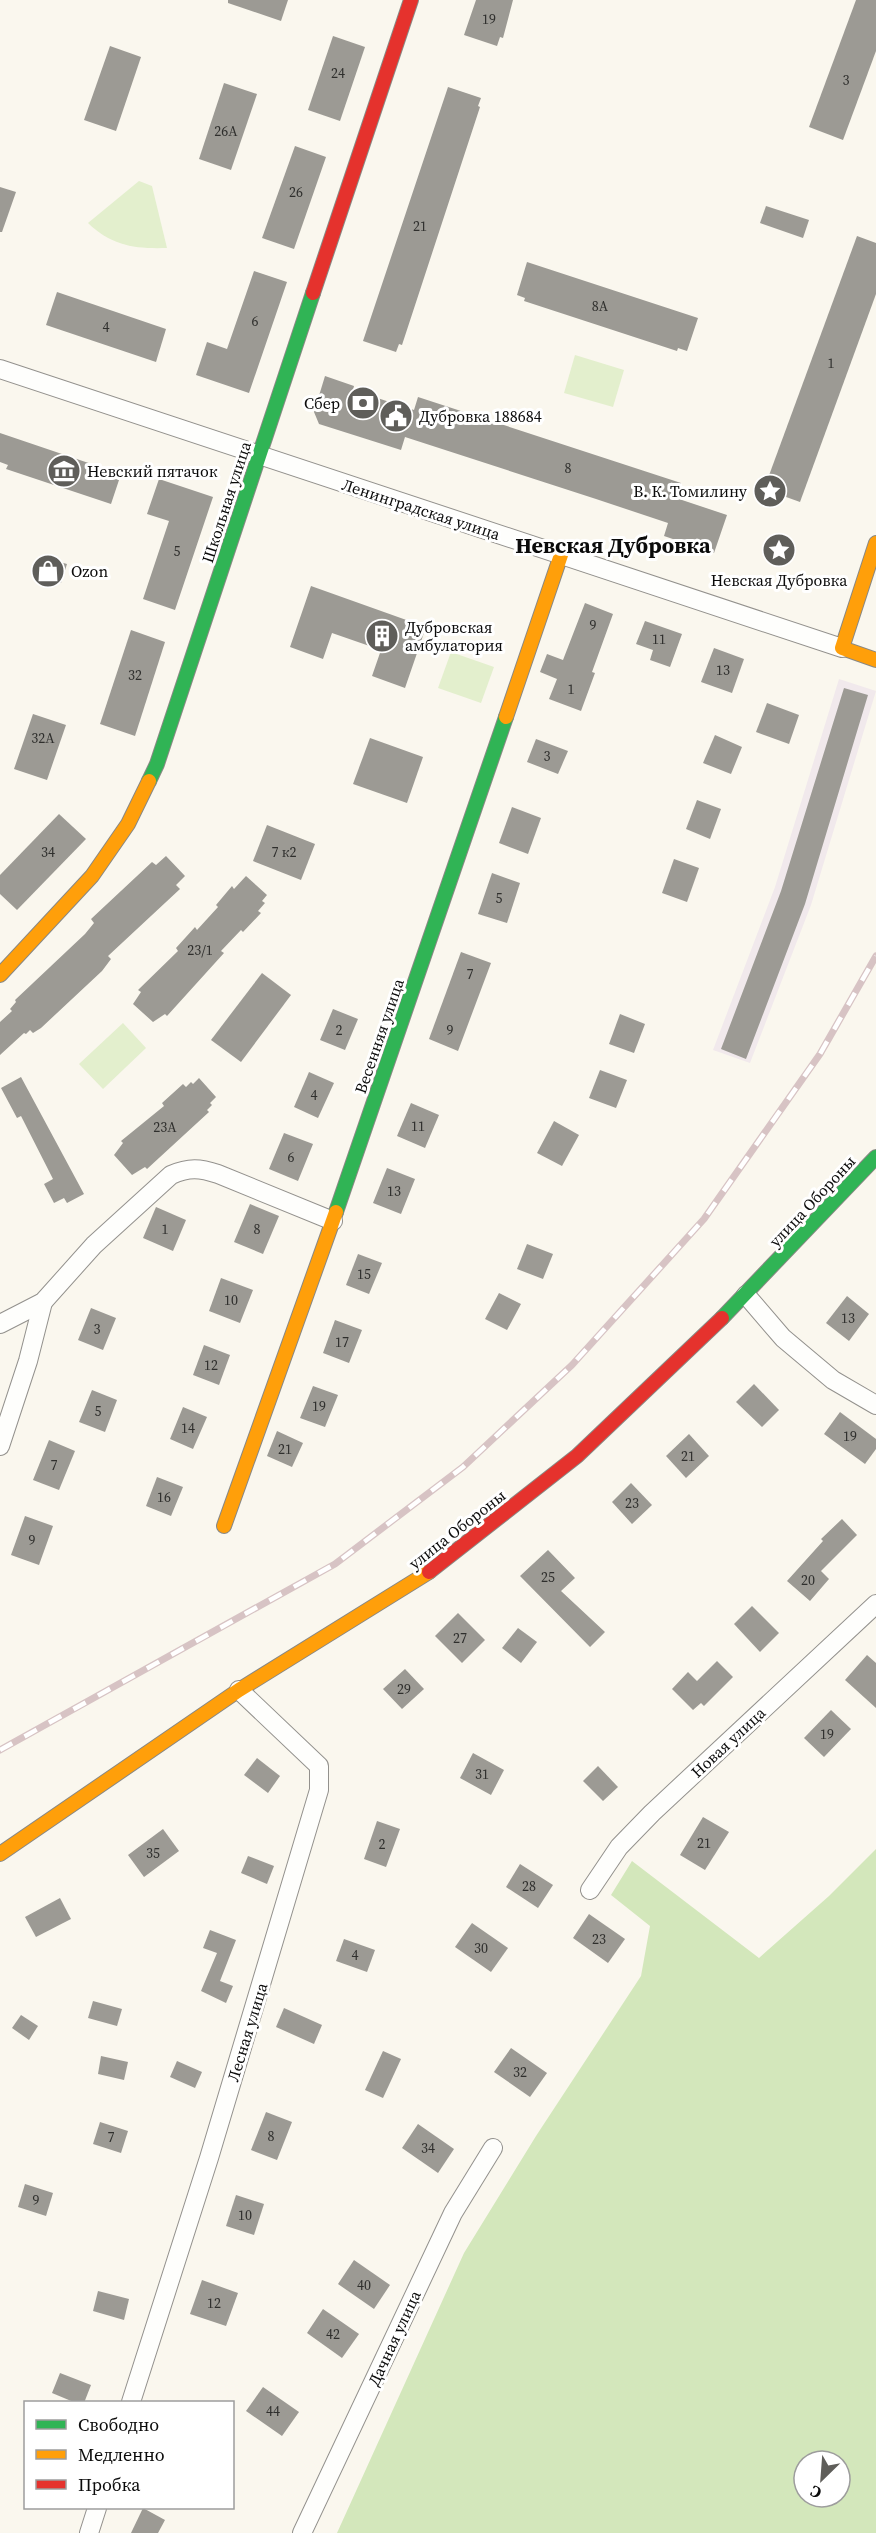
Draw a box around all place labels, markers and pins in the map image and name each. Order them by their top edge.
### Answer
bank icon: Сбер [345,385,381,421]
place label: Сбер [304,392,340,414]
public building icon: Дубровка 188684 [378,398,414,434]
place label: Дубровка 188684 [419,405,542,427]
museum icon: Невский пятачок [46,453,82,489]
place label: Невский пятачок [87,460,218,482]
place icon: В. К. Томилину [752,473,788,509]
place label: В. К. Томилину [633,480,748,502]
place icon: Невская Дубровка [761,532,797,568]
shop icon: Ozon [30,553,66,589]
place label: Ozon [71,560,108,582]
place label: Невская Дубровка [711,569,848,591]
place label: Дубровская амбулатория [405,616,503,656]
building icon: Дубровская амбулатория [364,618,400,654]

